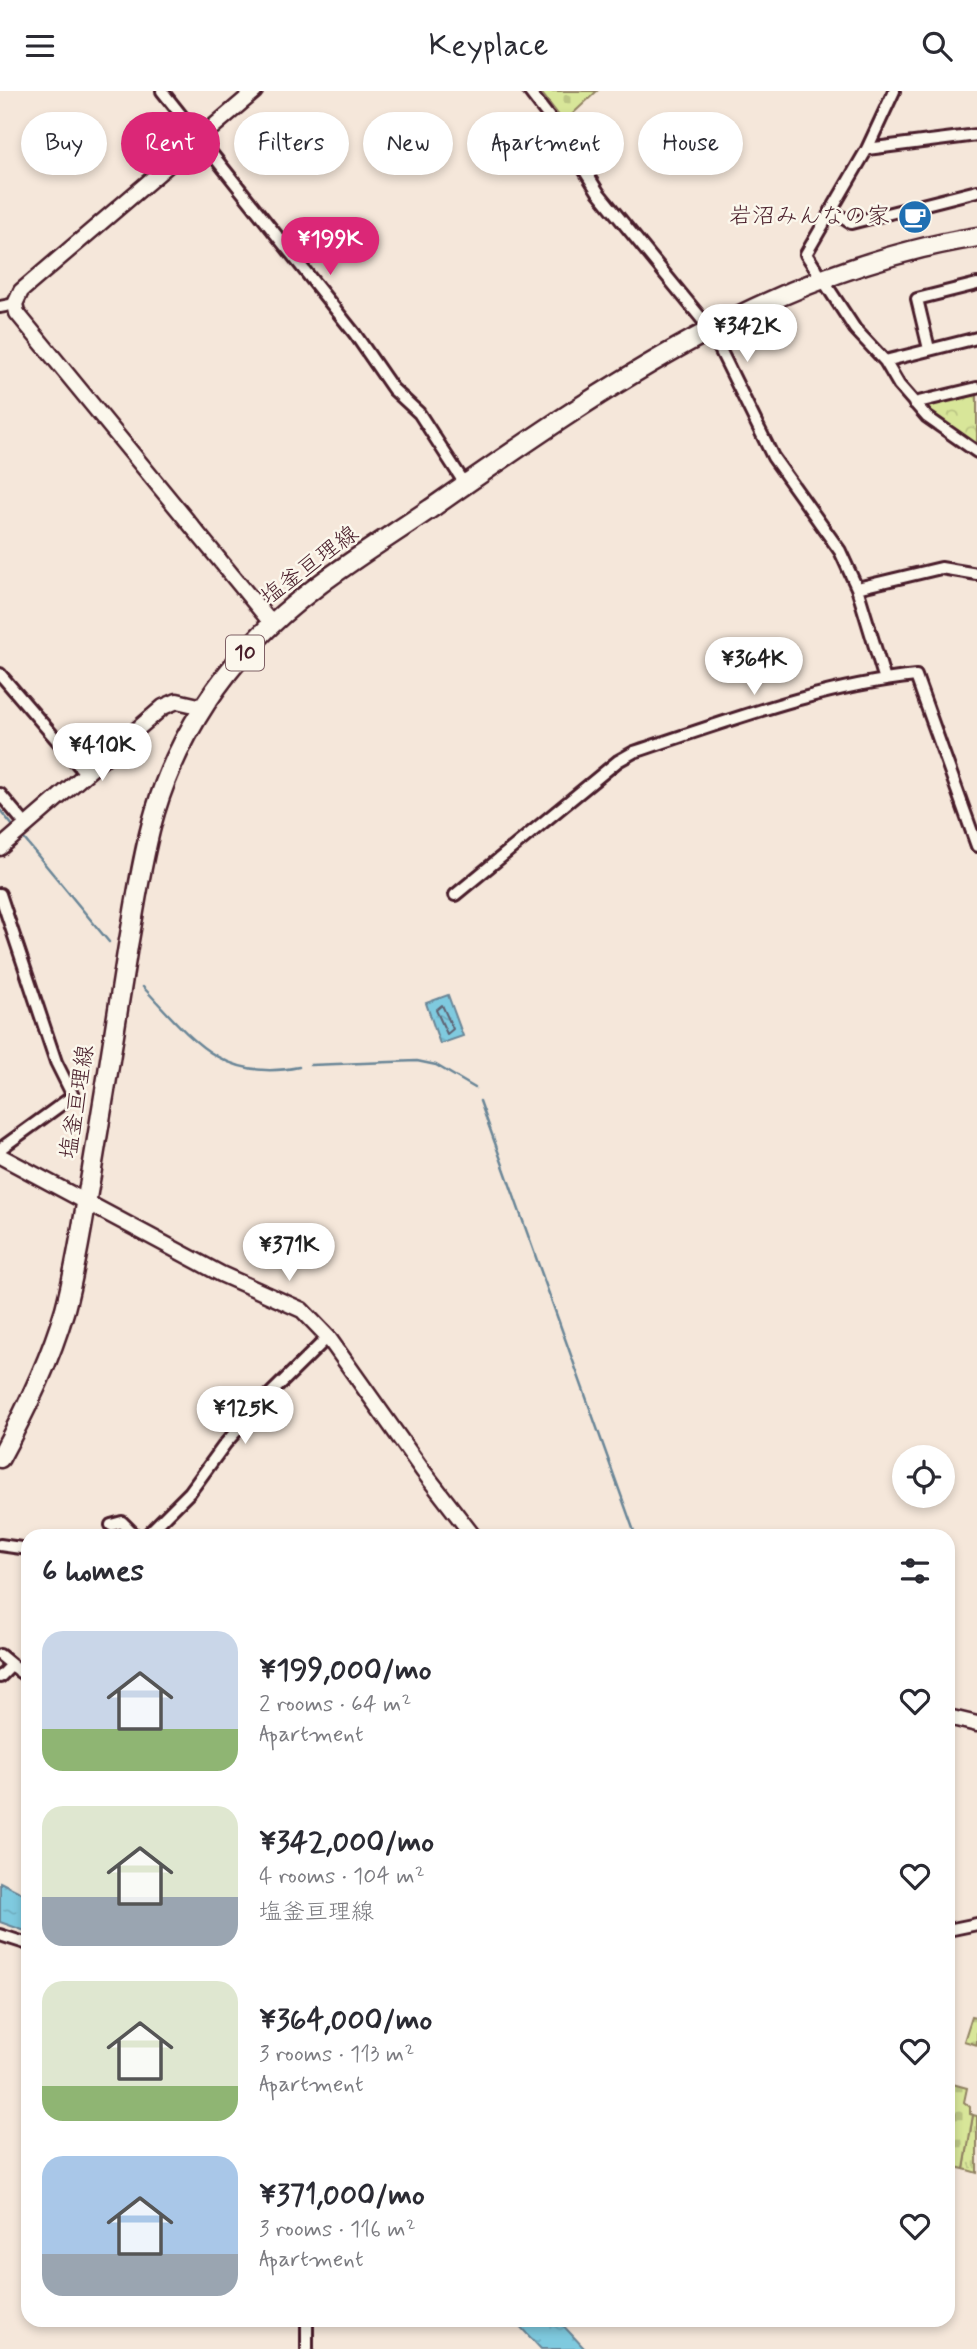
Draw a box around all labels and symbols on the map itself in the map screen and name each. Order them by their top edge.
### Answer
cafe icon: 岩沼みんなの家 [896,198,934,236]
place label: 岩沼みんなの家 [729,202,890,232]
pin: ¥199K [281,218,379,277]
pin: ¥342K [698,305,796,364]
street label: 塩釜亘理線 [255,519,365,613]
road number: 10 [226,635,264,671]
pin: ¥364K [705,637,803,697]
pin: ¥410K [53,723,151,783]
street label: 塩釜亘理線 [54,1043,102,1161]
pin: ¥371K [240,1223,338,1283]
pin: ¥125K [196,1387,294,1446]

